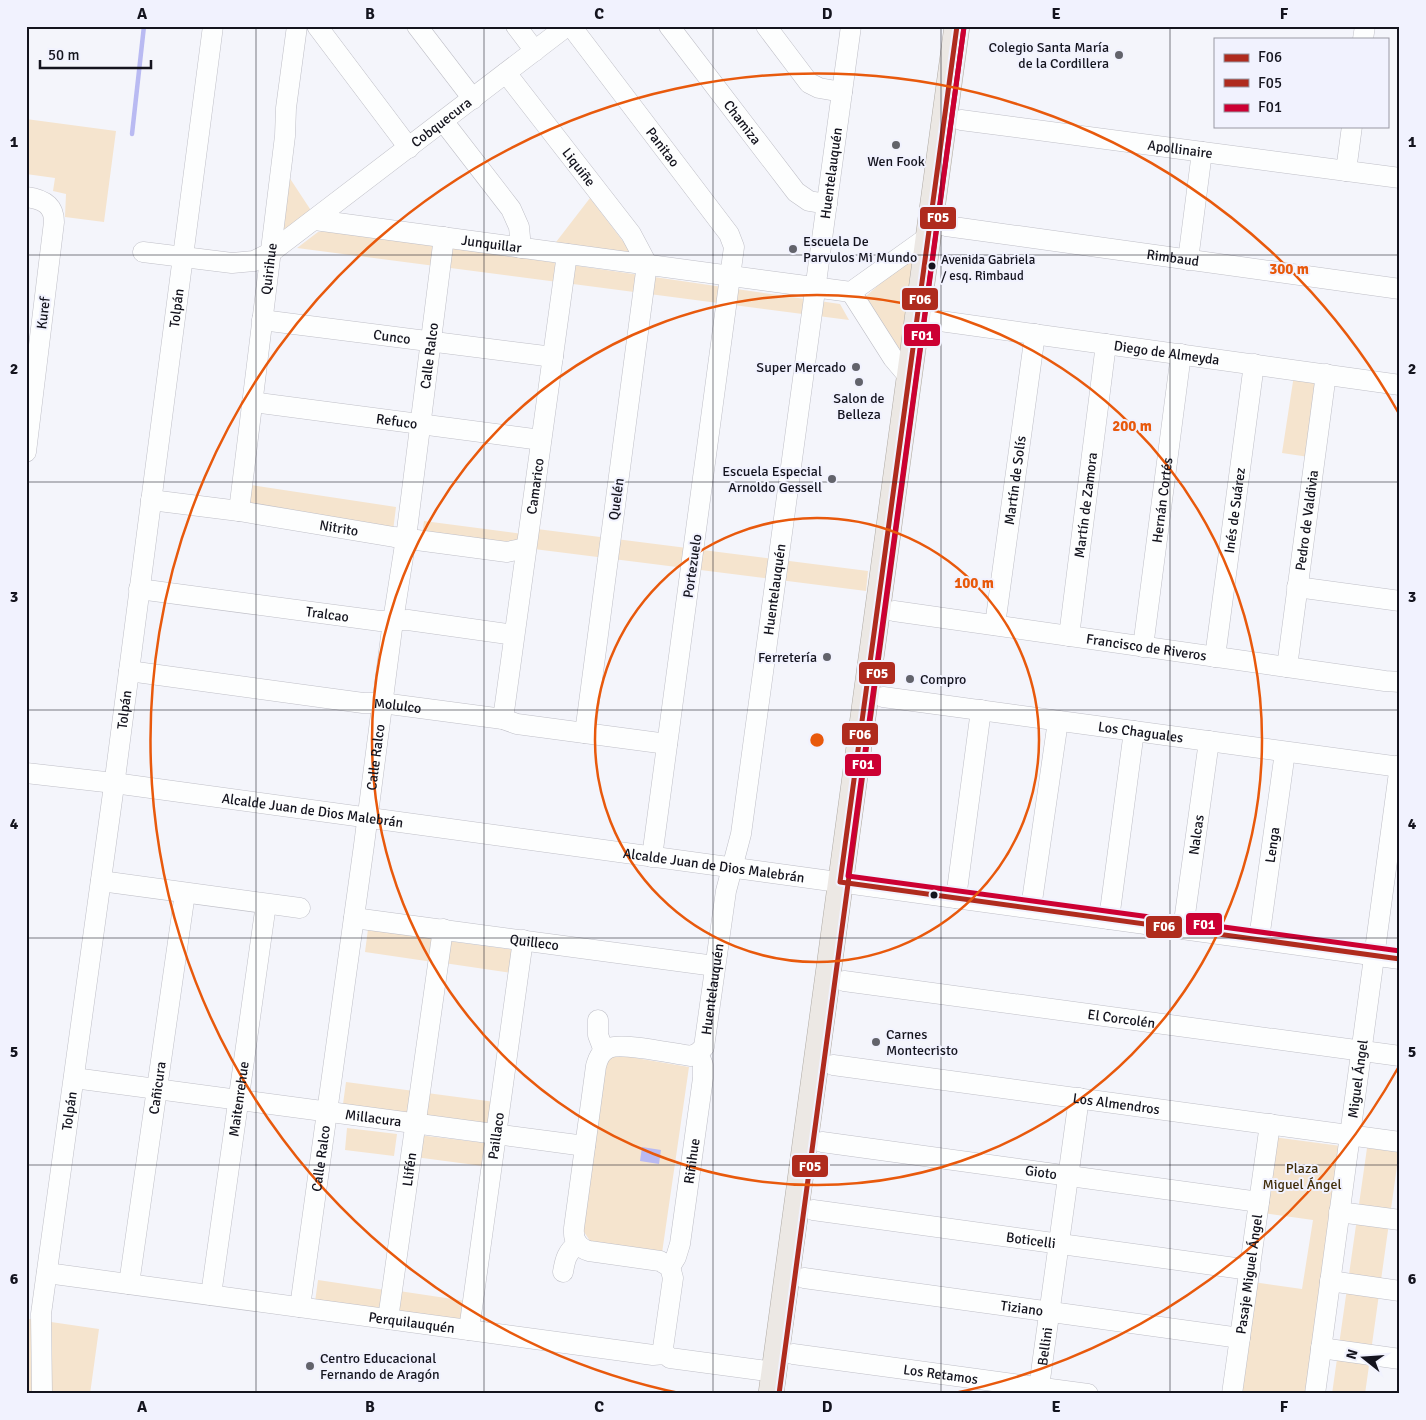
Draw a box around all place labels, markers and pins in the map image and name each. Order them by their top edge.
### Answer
place label: Colegio Santa María de la Cordillera [989,39,1109,72]
marker: Colegio Santa María de la Cordillera [1113,49,1125,61]
marker: Wen Fook [890,139,902,151]
place label: Wen Fook [867,153,925,170]
place label: Escuela De Parvulos Mi Mundo [803,233,917,266]
marker: Escuela De Parvulos Mi Mundo [787,243,799,255]
place label: Avenida Gabriela / esq. Rimbaud [941,252,1035,284]
marker: Avenida Gabriela / esq. Rimbaud [927,261,937,271]
place label: Super Mercado [756,359,846,376]
marker: Super Mercado [850,361,862,373]
marker: Salon de Belleza [853,376,865,388]
place label: Salon de Belleza [833,390,885,423]
place label: Escuela Especial Arnoldo Gessell [722,463,822,496]
marker: Escuela Especial Arnoldo Gessell [826,473,838,485]
place label: Ferretería [758,649,817,666]
marker: Ferretería [821,651,833,663]
place label: Compro [920,671,966,688]
marker: Compro [904,673,916,685]
centre of rings [808,731,826,749]
unlabelled marker [929,890,939,900]
place label: Carnes Montecristo [886,1026,958,1059]
marker: Carnes Montecristo [870,1036,882,1048]
place label: Centro Educacional Fernando de Aragón [320,1350,440,1383]
marker: Centro Educacional Fernando de Aragón [304,1360,316,1372]

